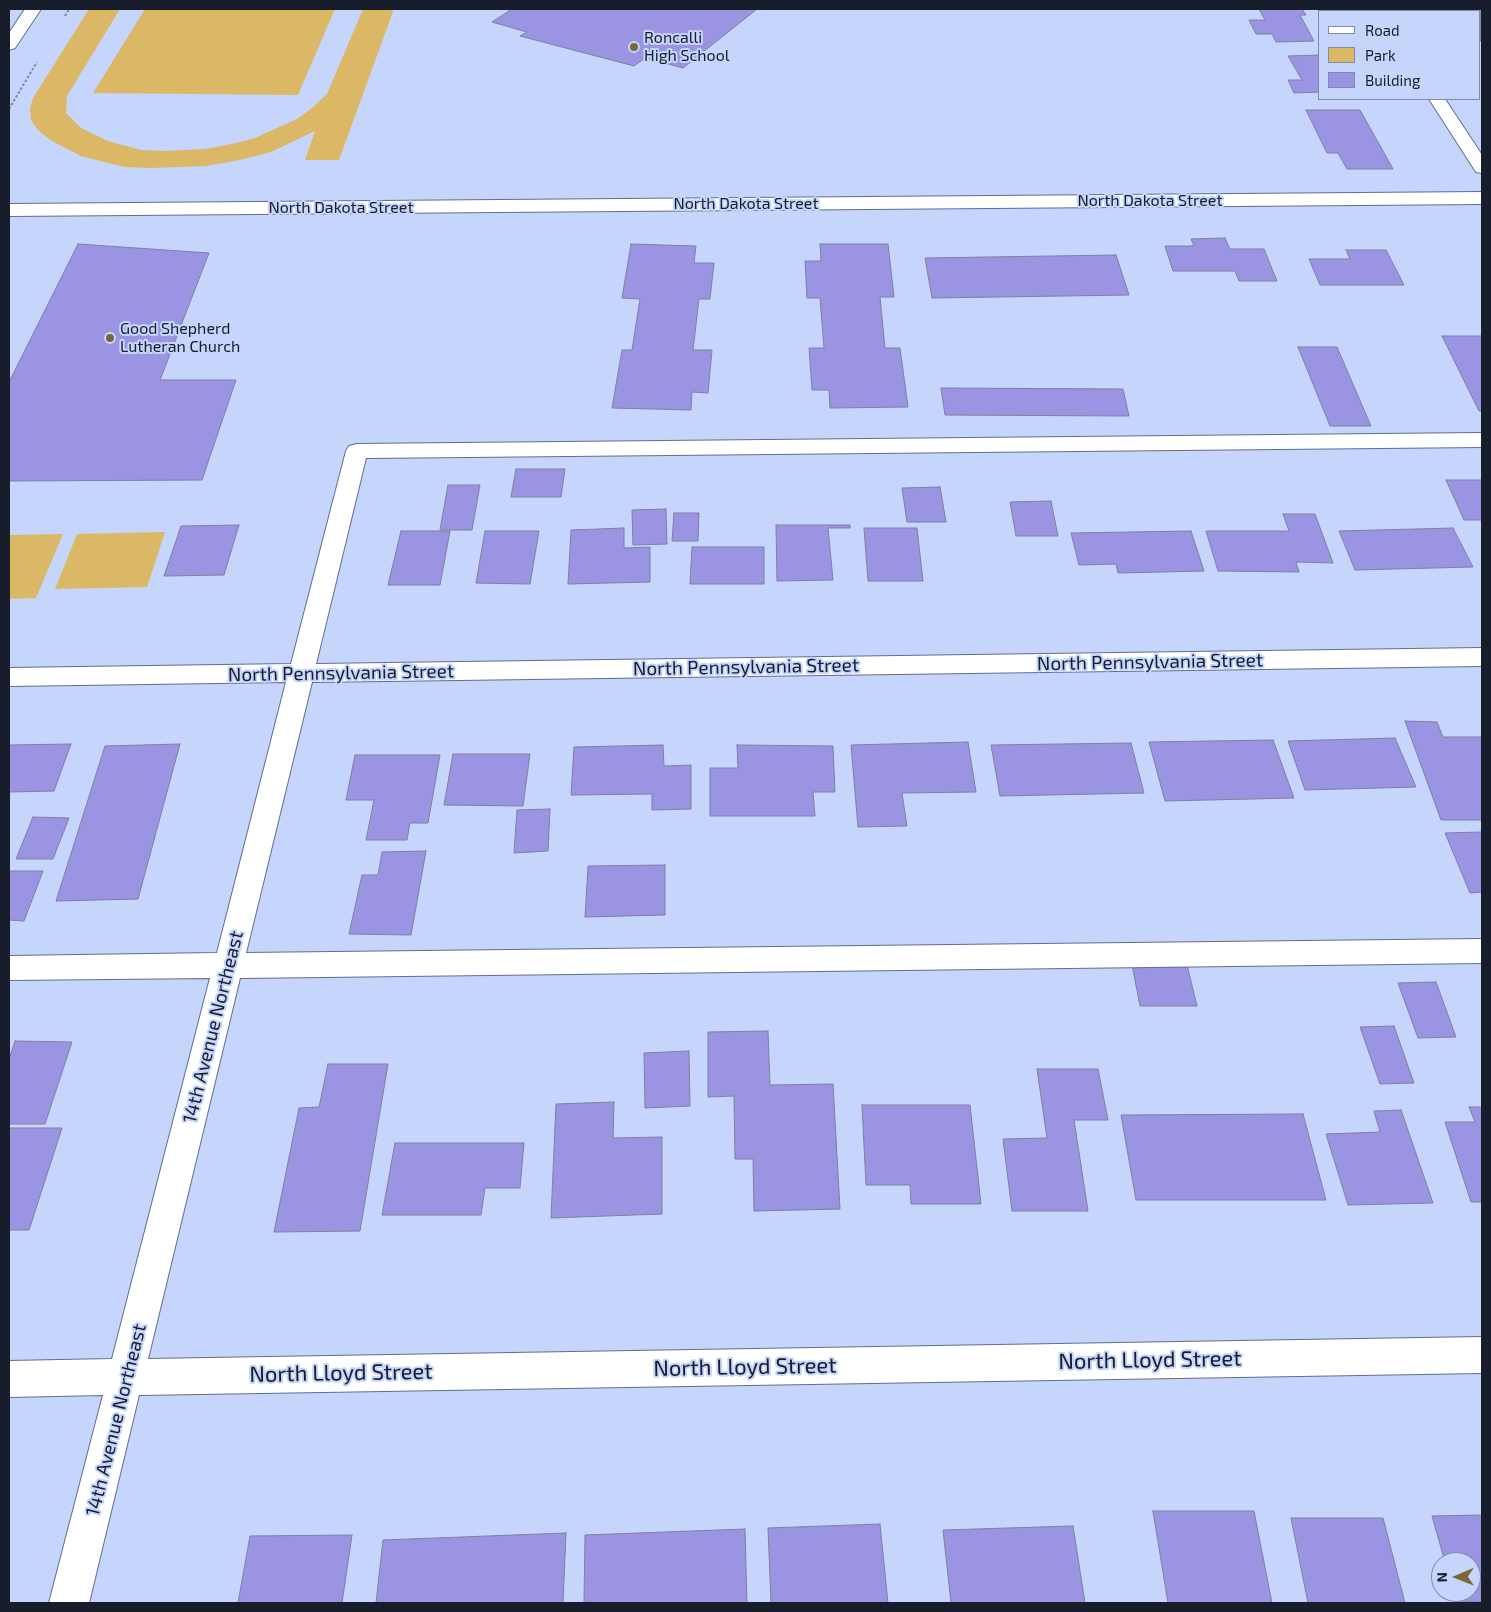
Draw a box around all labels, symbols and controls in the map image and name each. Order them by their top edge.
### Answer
legend [1318,10,1481,100]
text: Road [1365,21,1400,39]
place label: Roncalli High School [644,28,729,66]
marker: Roncalli High School [628,41,640,53]
text: Park [1365,46,1396,64]
text: Building [1365,71,1420,89]
street label: North Dakota Street [1077,191,1223,211]
street label: North Dakota Street [673,194,819,214]
street label: North Dakota Street [268,198,414,218]
place label: Good Shepherd Lutheran Church [120,319,240,357]
marker: Good Shepherd Lutheran Church [104,332,116,344]
street label: North Pennsylvania Street [1037,649,1263,675]
street label: North Pennsylvania Street [633,654,859,680]
street label: North Pennsylvania Street [228,660,454,686]
street label: 14th Avenue Northeast [178,929,248,1125]
street label: 14th Avenue Northeast [81,1322,151,1518]
street label: North Lloyd Street [1058,1345,1242,1375]
street label: North Lloyd Street [653,1352,837,1382]
street label: North Lloyd Street [249,1358,433,1388]
north arrow [1431,1552,1481,1602]
text: N [1433,1572,1450,1582]

